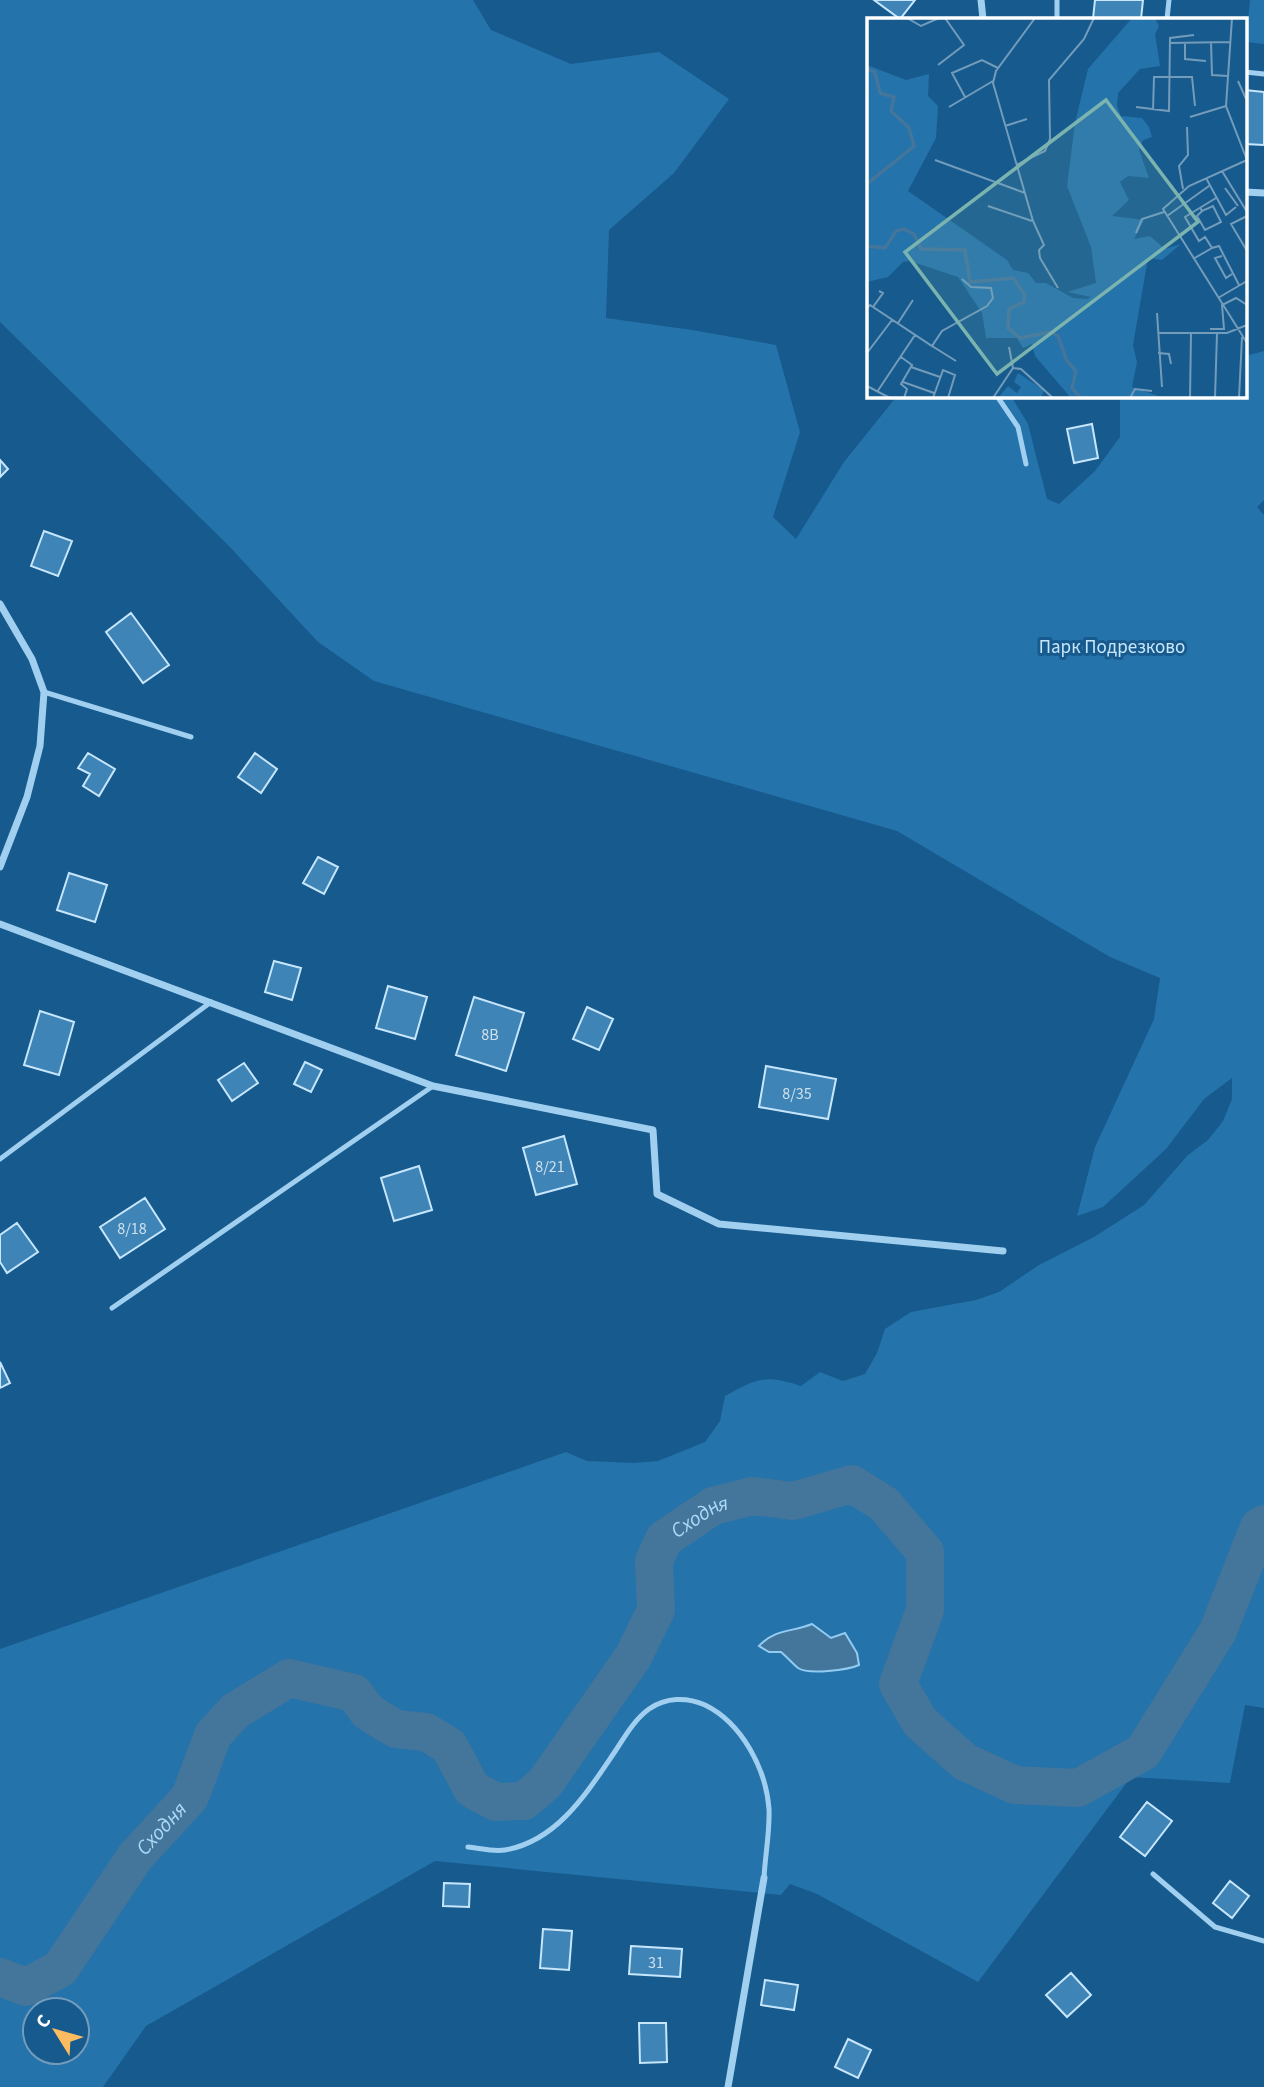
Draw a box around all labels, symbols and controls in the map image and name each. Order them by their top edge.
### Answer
inset map [867,18,1246,397]
park label: Парк Подрезково [1039,634,1185,661]
house number: 8В [481,1024,499,1046]
house number: 8/35 [782,1083,812,1105]
house number: 8/21 [535,1156,565,1178]
house number: 8/18 [117,1218,147,1240]
water label: Сходня [665,1488,731,1545]
water label: Сходня [129,1795,194,1862]
house number: 31 [648,1952,664,1974]
north arrow [21,1996,91,2066]
text: С [30,2009,58,2034]

